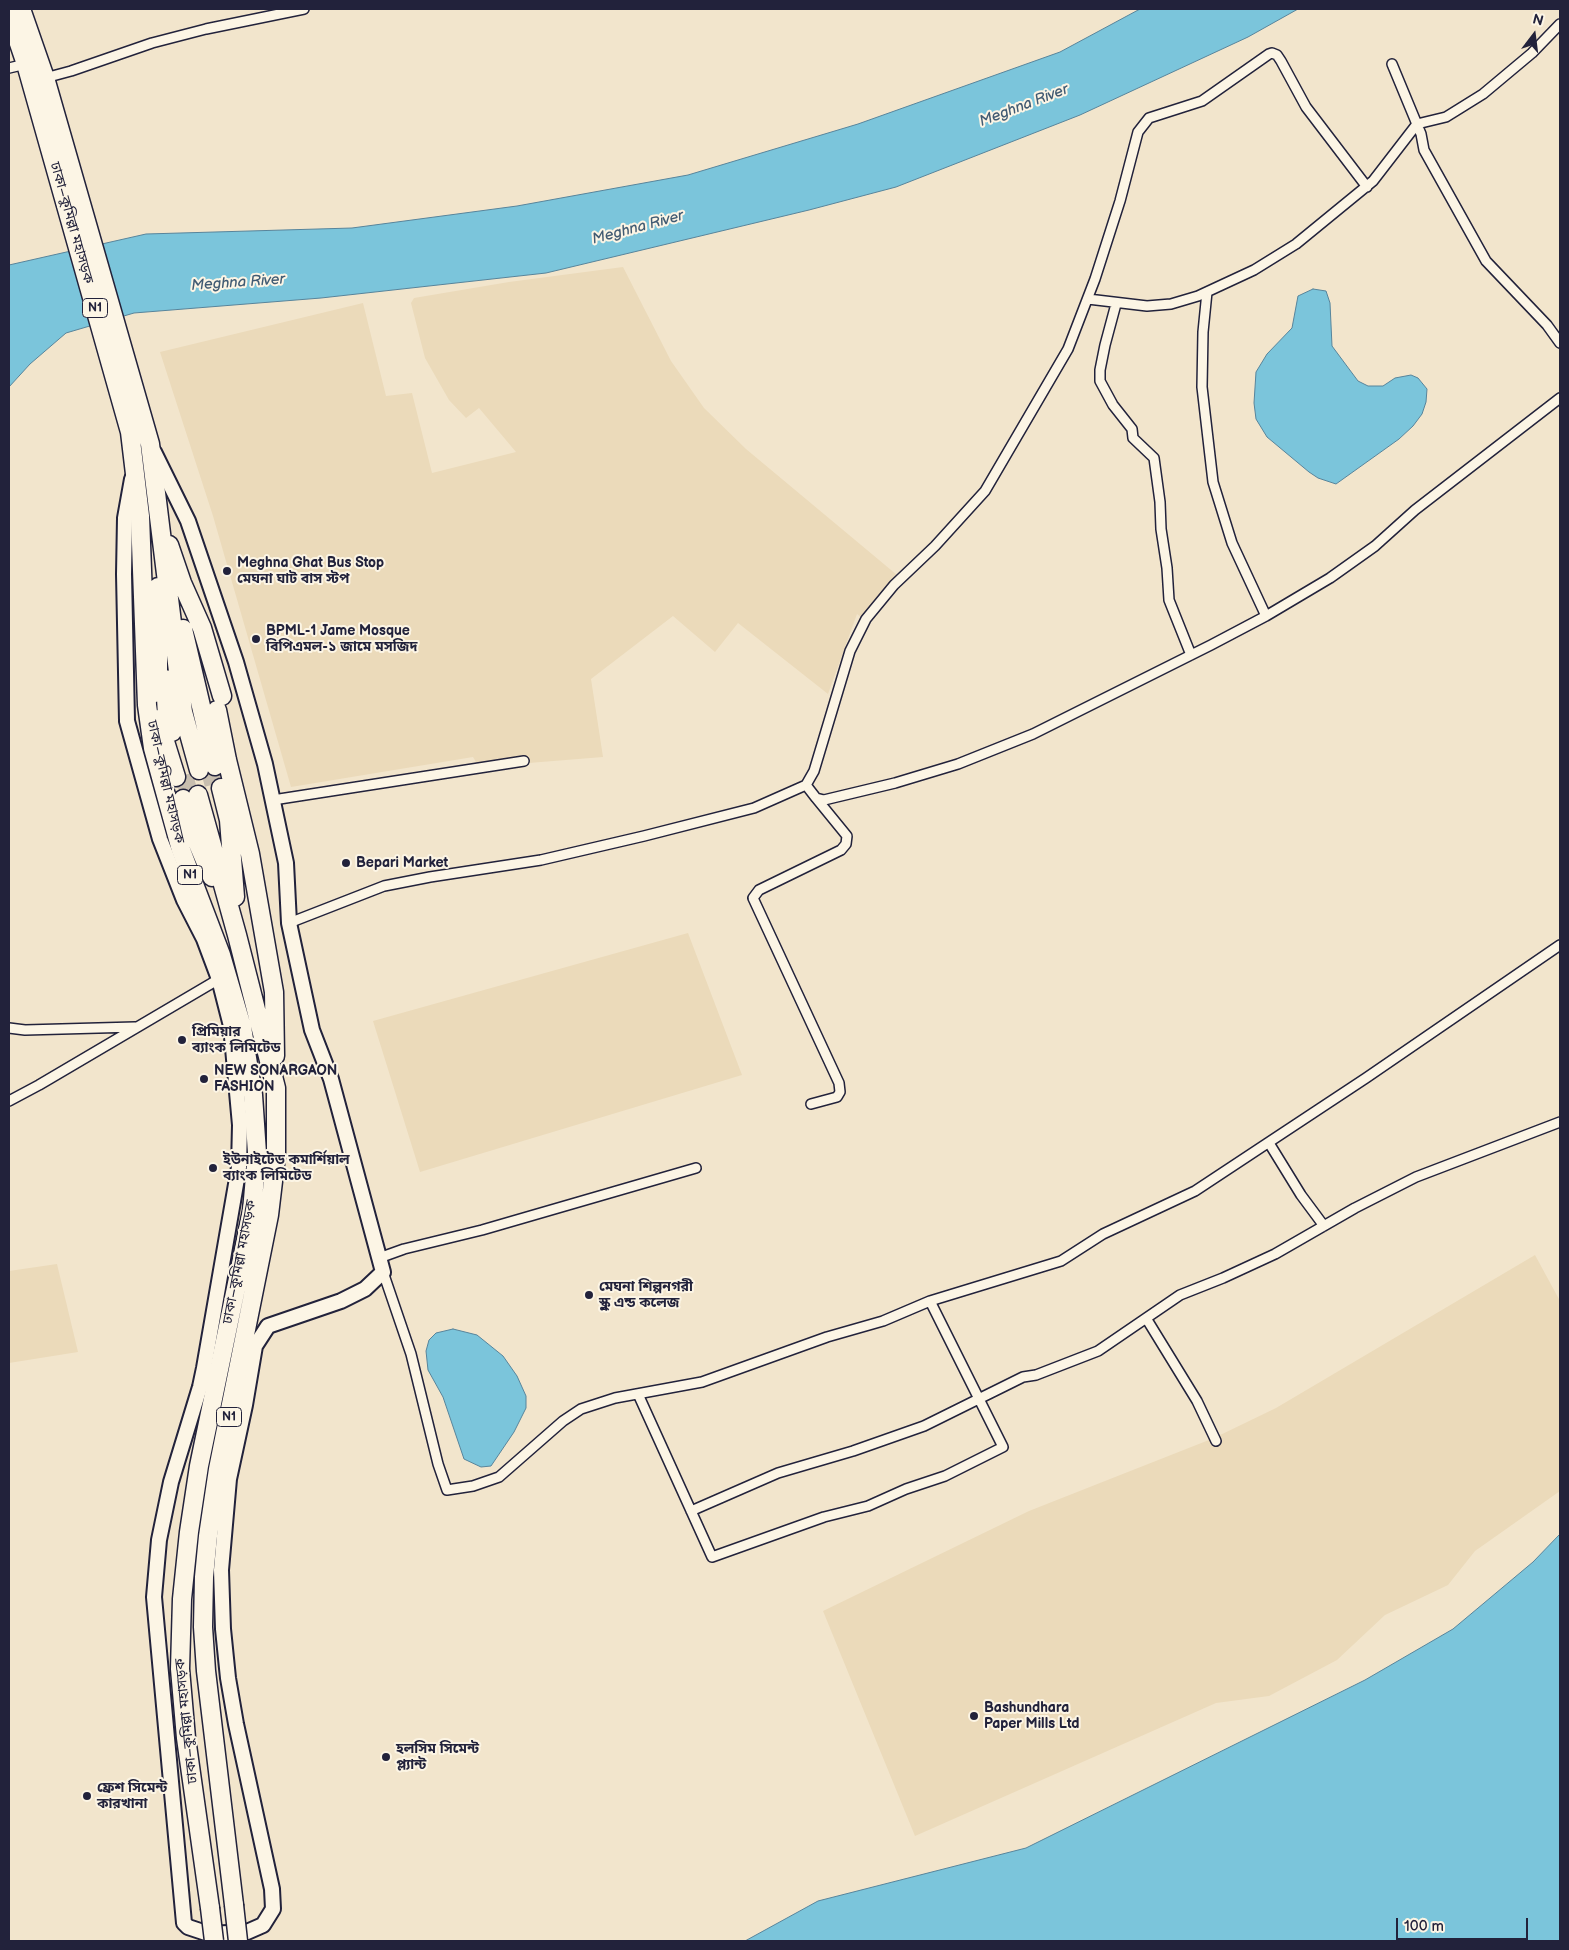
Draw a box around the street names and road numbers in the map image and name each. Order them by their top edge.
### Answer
street label: ঢাকা–কুমিল্লা মহাসড়ক [46,160,96,286]
road number: N1 [82,298,108,318]
street label: ঢাকা–কুমিল্লা মহাসড়ক [143,719,187,845]
road number: N1 [178,866,202,884]
street label: ঢাকা–কুমিল্লা মহাসড়ক [220,1199,260,1325]
road number: N1 [216,1408,242,1426]
street label: ঢাকা–কুমিল্লা মহাসড়ক [172,1658,202,1784]

